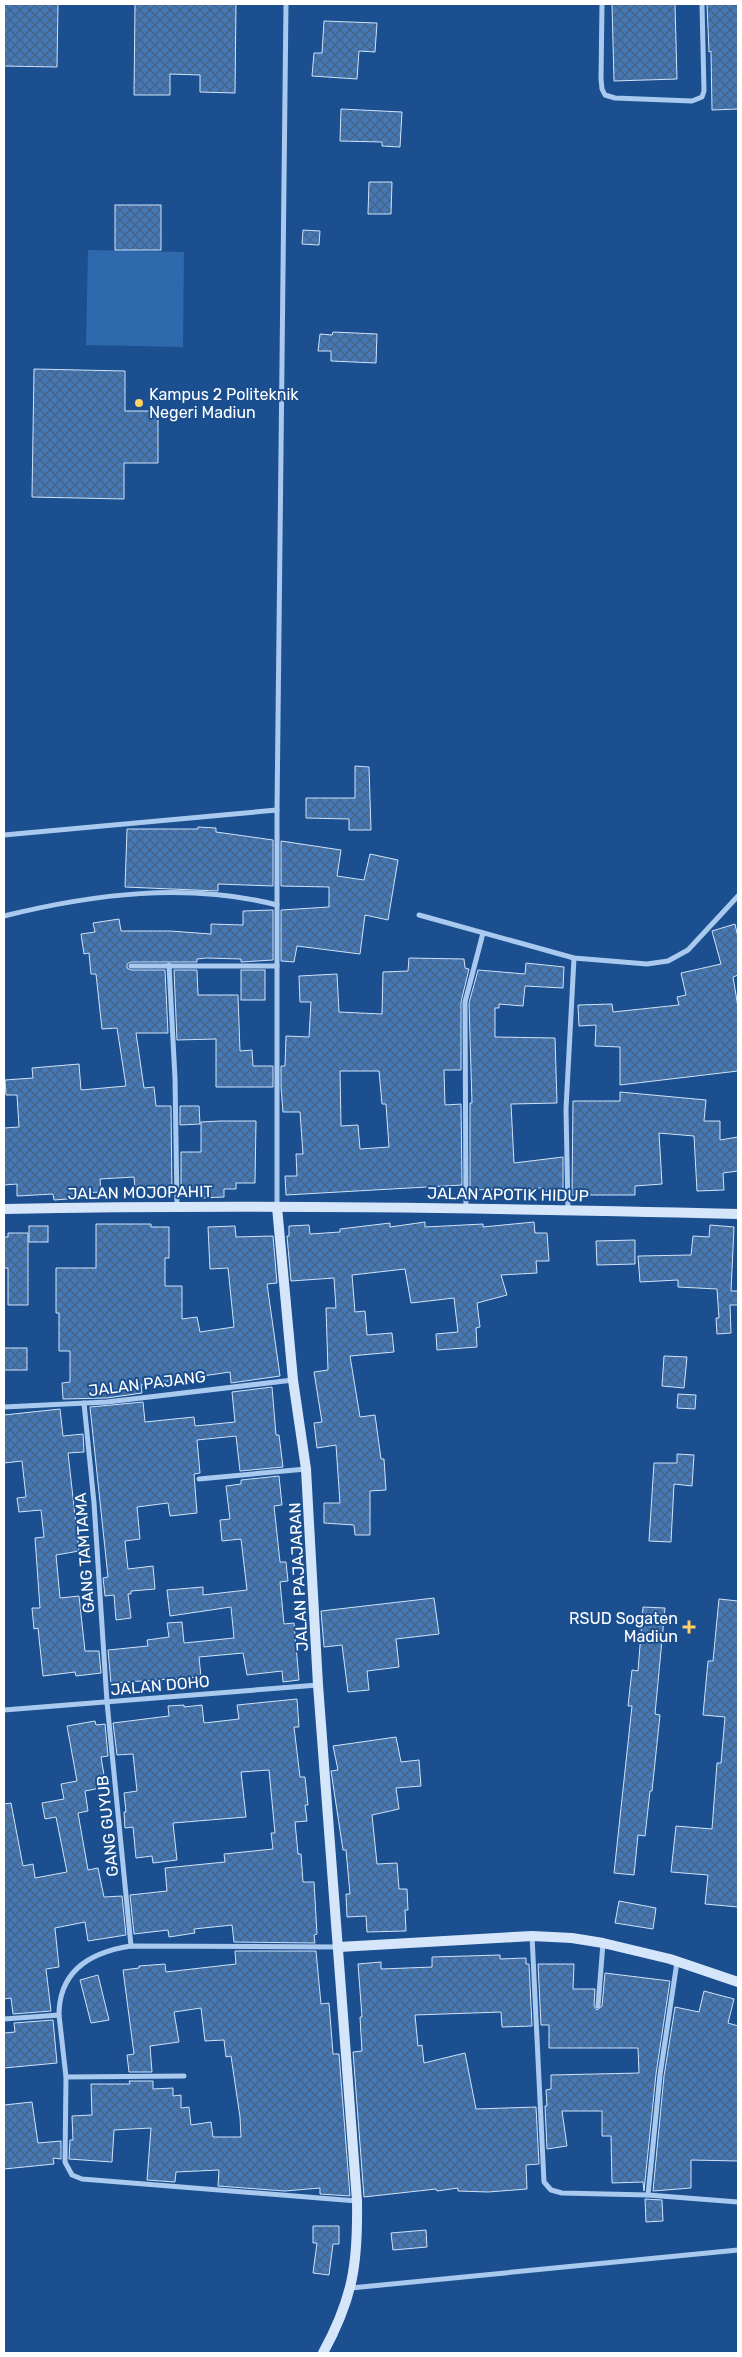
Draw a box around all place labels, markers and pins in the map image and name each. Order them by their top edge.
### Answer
place label: Kampus 2 Politeknik Negeri Madiun [149,385,299,422]
marker: Kampus 2 Politeknik Negeri Madiun [133,397,145,409]
place label: RSUD Sogaten Madiun [569,1609,678,1646]
marker: RSUD Sogaten Madiun [682,1620,696,1634]

